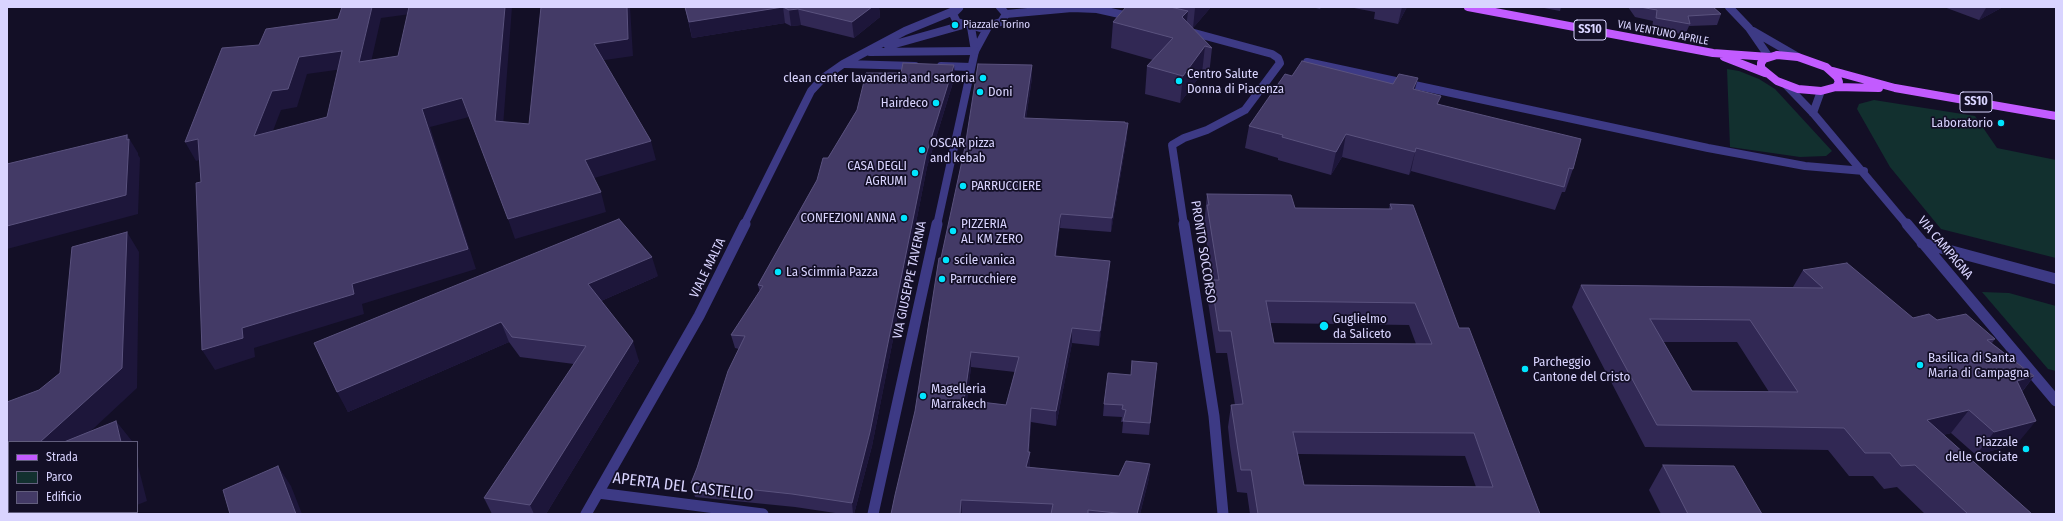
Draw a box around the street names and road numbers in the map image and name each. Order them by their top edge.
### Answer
street label: VIA VENTUNO APRILE [1616,18,1710,48]
road number: SS10 [1574,20,1606,40]
road number: SS10 [1960,92,1992,112]
street label: PRONTO SOCCORSO [1187,200,1219,304]
street label: VIA CAMPAGNA [1914,213,1976,283]
street label: VIA GIUSEPPE TAVERNA [890,220,930,340]
street label: VIALE MALTA [687,235,729,301]
street label: APERTA DEL CASTELLO [612,469,754,505]

